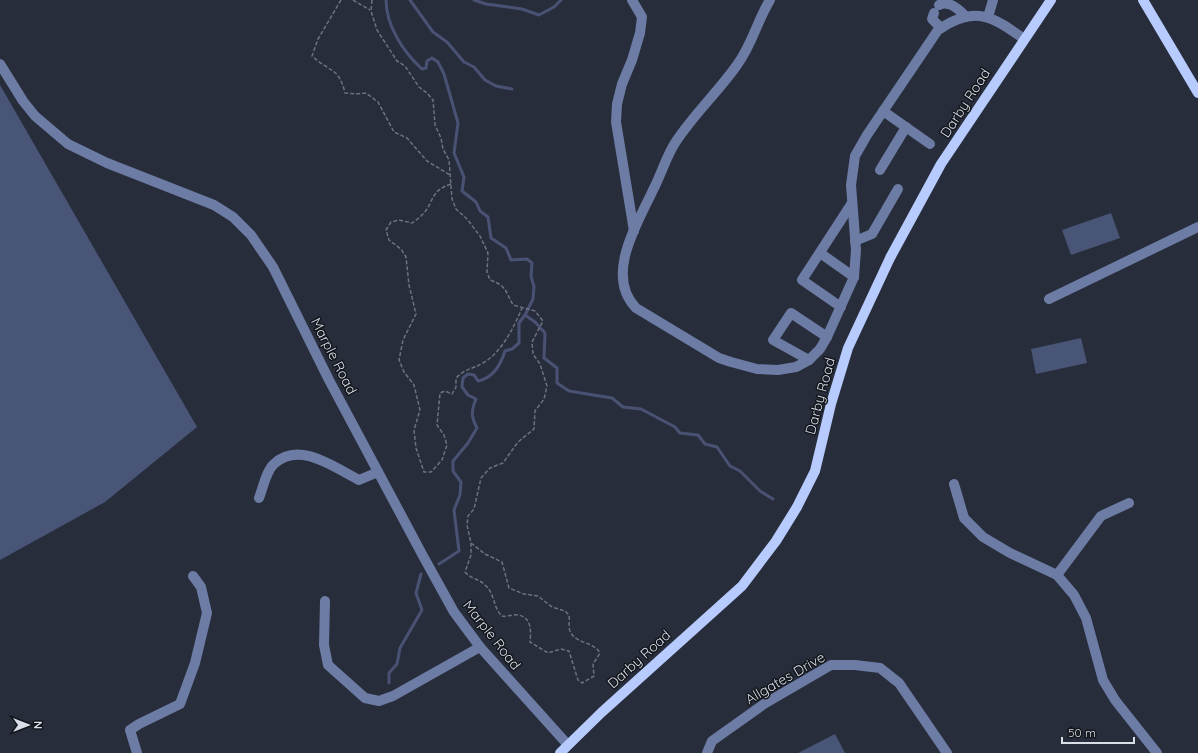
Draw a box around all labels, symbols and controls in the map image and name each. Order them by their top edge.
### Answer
street label: Darby Road [936,65,994,141]
street label: Marple Road [307,315,361,397]
street label: Darby Road [801,356,839,436]
street label: Marple Road [459,597,525,673]
street label: Darby Road [604,626,674,692]
street label: Allgates Drive [742,648,828,708]
north arrow [8,705,48,745]
scale bar [1062,719,1134,745]
text: N [31,721,45,729]
text: 50 m [1068,725,1096,740]

